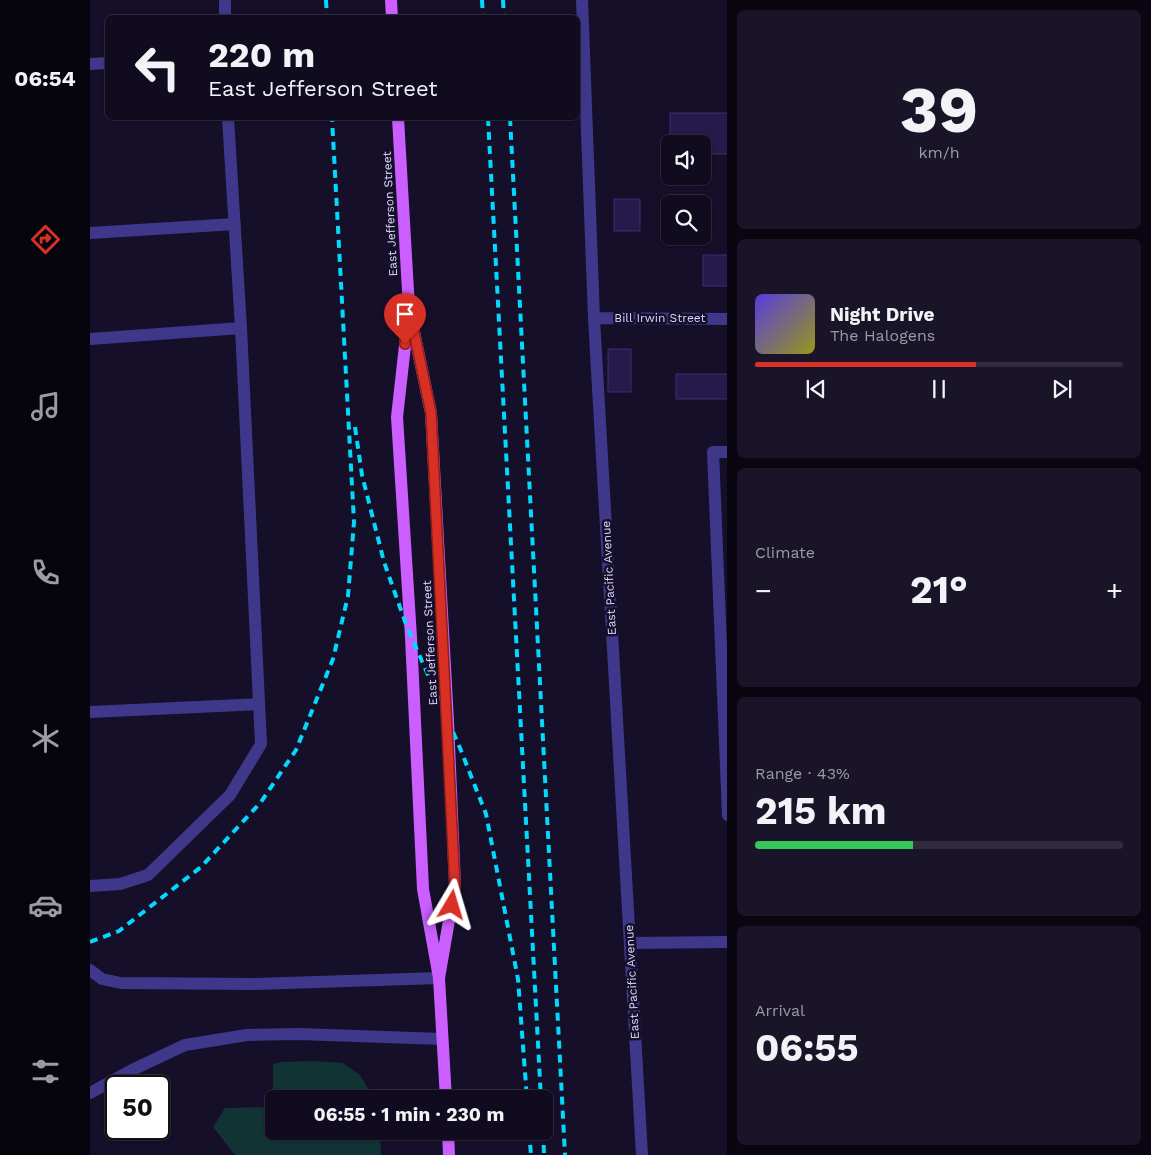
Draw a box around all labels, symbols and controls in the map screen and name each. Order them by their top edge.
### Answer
text: 220 m [208,34,315,76]
icon: left [125,35,190,100]
text: 06:54 [14,66,76,91]
text: 39 [900,72,978,148]
text: East Jefferson Street [208,76,437,101]
map controls [661,135,711,245]
button: sound [661,135,711,185]
text: km/h [918,143,960,162]
street label: East Jefferson Street [380,151,400,277]
button: search [661,195,711,245]
icon: directions [28,222,63,257]
pin [384,293,426,344]
icon: arrive [391,300,419,328]
text: Night Drive [830,303,935,326]
street label: Bill Irwin Street [614,311,706,325]
text: The Halogens [830,326,935,345]
icon: previous [802,375,830,403]
icon: pause [925,375,953,403]
icon: next [1048,375,1076,403]
icon: music [28,389,63,424]
street label: East Pacific Avenue [599,520,619,636]
text: Climate [755,543,815,562]
icon: phone [28,555,63,590]
text: 21° [910,568,968,612]
text: − [755,574,772,607]
text: + [1106,574,1123,607]
street label: East Jefferson Street [420,580,440,706]
icon: climate [28,721,63,756]
text: Range · 43% [755,764,850,783]
text: 215 km [755,789,886,833]
position arrow [425,878,477,930]
icon: car [28,888,63,923]
street label: East Pacific Avenue [622,924,642,1040]
text: Arrival [755,1001,805,1020]
text: 06:55 [755,1026,859,1070]
icon: filters [28,1054,63,1089]
speed limit sign: 50 [105,1075,170,1140]
text: 06:55 · 1 min · 230 m [314,1103,504,1126]

